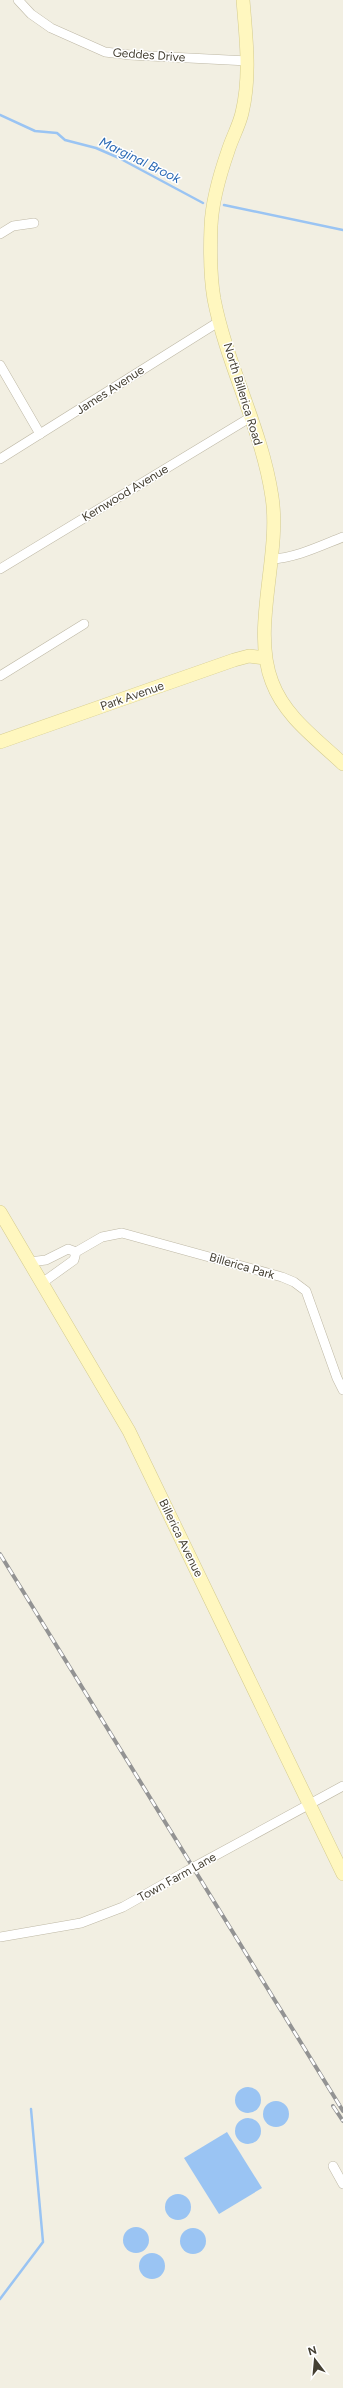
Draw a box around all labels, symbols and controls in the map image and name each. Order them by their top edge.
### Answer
street label: Geddes Drive [112,45,186,65]
water label: Marginal Brook [97,134,184,186]
street label: North Billerica Road [221,341,265,447]
street label: James Avenue [73,363,147,417]
street label: Kernwood Avenue [79,461,171,524]
street label: Park Avenue [98,678,166,713]
street label: Billerica Park [208,1250,276,1282]
street label: Billerica Avenue [156,1497,206,1580]
street label: Town Farm Lane [135,1850,219,1904]
north arrow [295,2340,335,2380]
text: N [306,2343,318,2358]

